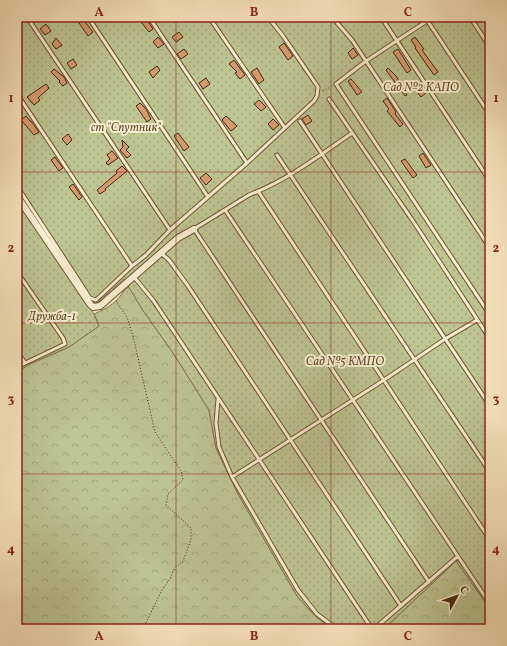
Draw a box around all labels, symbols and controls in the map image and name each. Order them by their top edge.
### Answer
text: A [94,4,104,22]
text: B [250,4,259,22]
text: C [404,4,412,22]
park label: Сад №2 КАПО [383,80,459,96]
text: 1 [8,90,14,108]
text: 1 [493,90,499,108]
park label: ст "Спутник" [91,120,162,136]
text: 2 [8,240,15,258]
text: 2 [493,240,500,258]
park label: Дружба-1 [27,309,77,325]
park label: Сад №5 КМПО [306,354,384,370]
text: 3 [8,391,15,409]
text: 3 [493,391,500,409]
text: 4 [7,541,15,559]
text: 4 [492,541,500,559]
north arrow [437,576,477,616]
text: С [455,583,471,598]
text: A [94,628,104,646]
text: B [250,628,259,646]
text: C [404,628,412,646]

